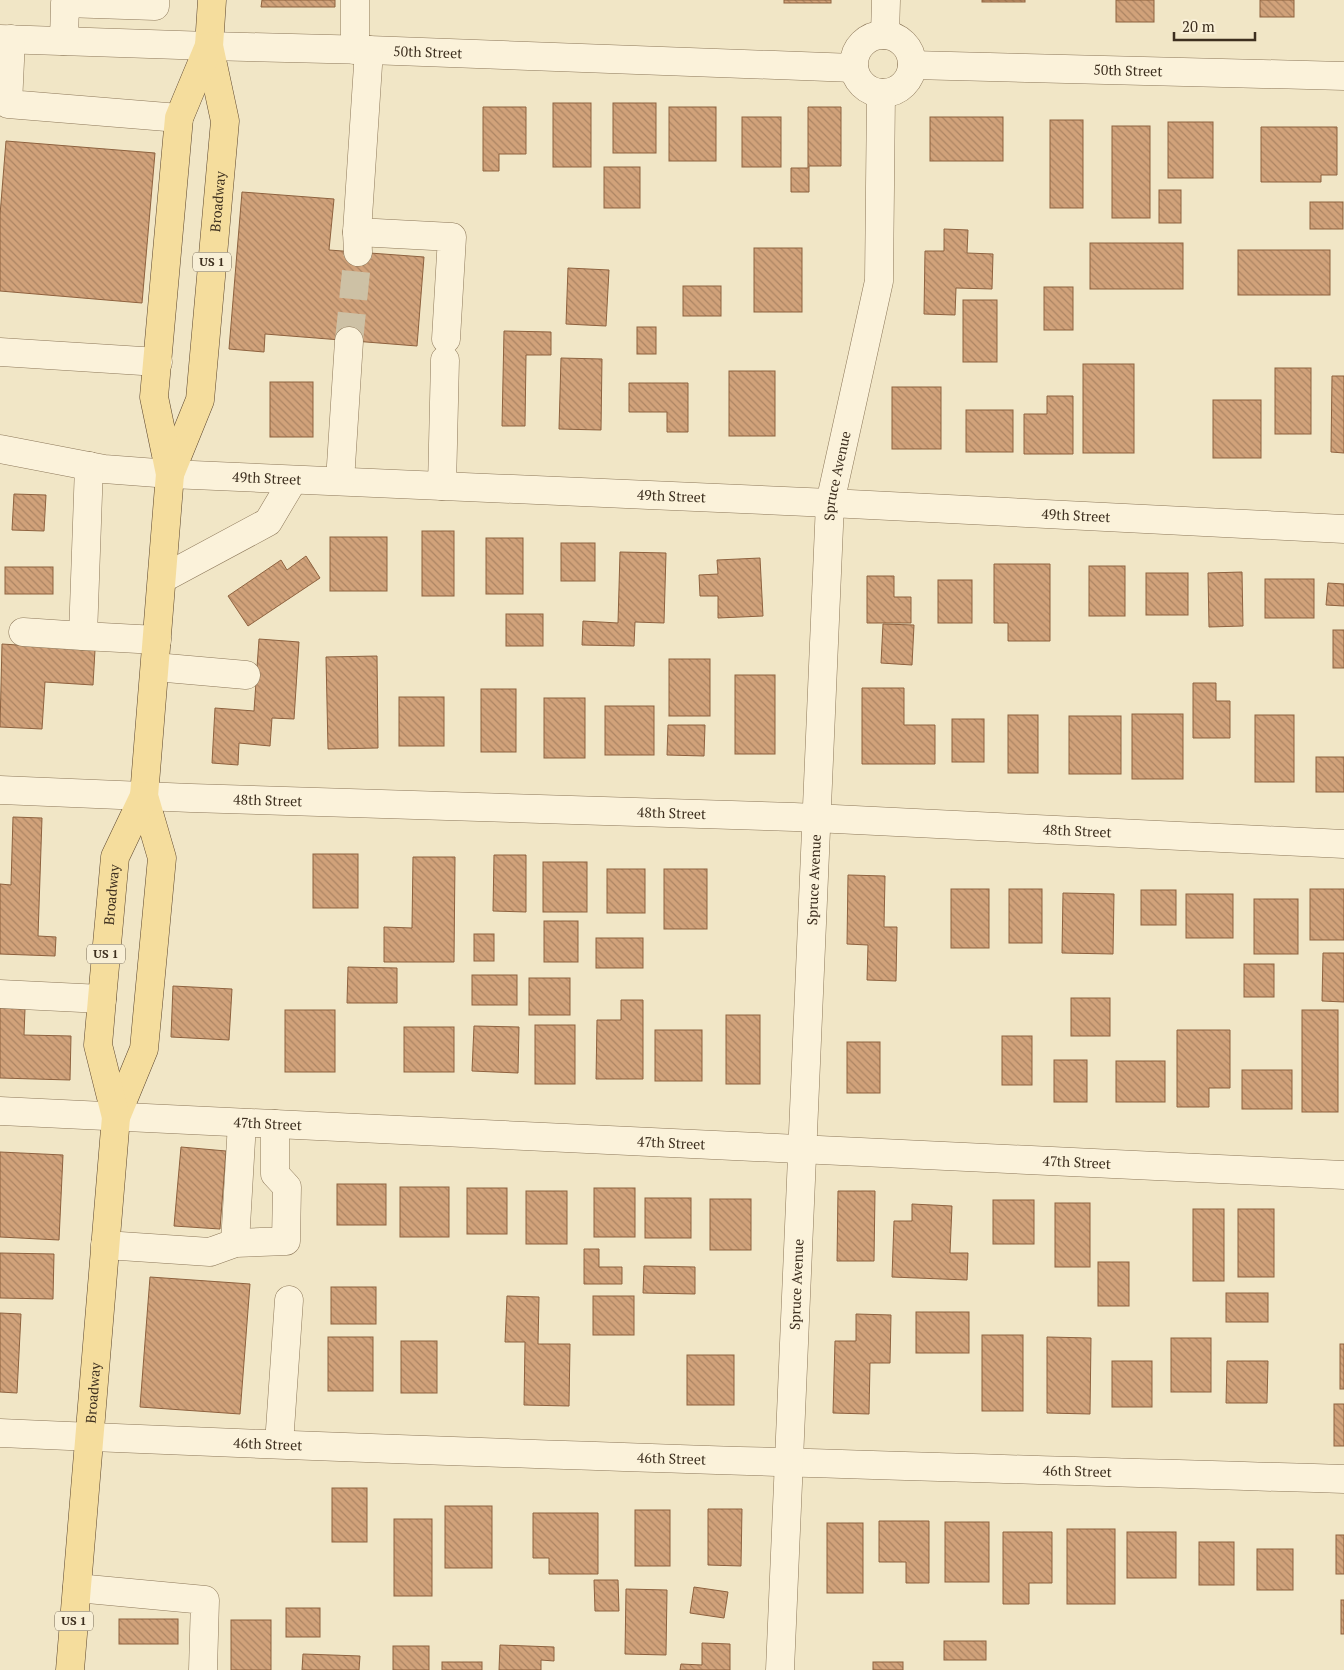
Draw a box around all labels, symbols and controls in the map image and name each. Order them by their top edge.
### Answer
scale bar [1174,10,1255,42]
text: 20 m [1182,16,1215,36]
street label: 50th Street [393,41,464,62]
street label: 50th Street [1093,60,1164,80]
street label: Broadway [205,169,230,233]
road number: US 1 [193,252,231,272]
street label: Spruce Avenue [819,429,855,521]
street label: 49th Street [232,467,303,489]
street label: 49th Street [636,485,707,507]
street label: 49th Street [1041,504,1112,526]
street label: 48th Street [233,789,303,811]
street label: 48th Street [637,802,707,823]
street label: 48th Street [1042,819,1113,842]
street label: Spruce Avenue [802,834,825,926]
street label: Broadway [99,863,123,926]
road number: US 1 [87,944,125,964]
street label: 47th Street [233,1112,303,1134]
street label: 47th Street [637,1131,707,1154]
street label: 47th Street [1042,1151,1112,1173]
street label: Spruce Avenue [785,1238,807,1330]
street label: Broadway [81,1361,105,1424]
street label: 46th Street [233,1433,304,1455]
street label: 46th Street [637,1447,707,1469]
street label: 46th Street [1042,1460,1113,1481]
road number: US 1 [55,1612,93,1630]

